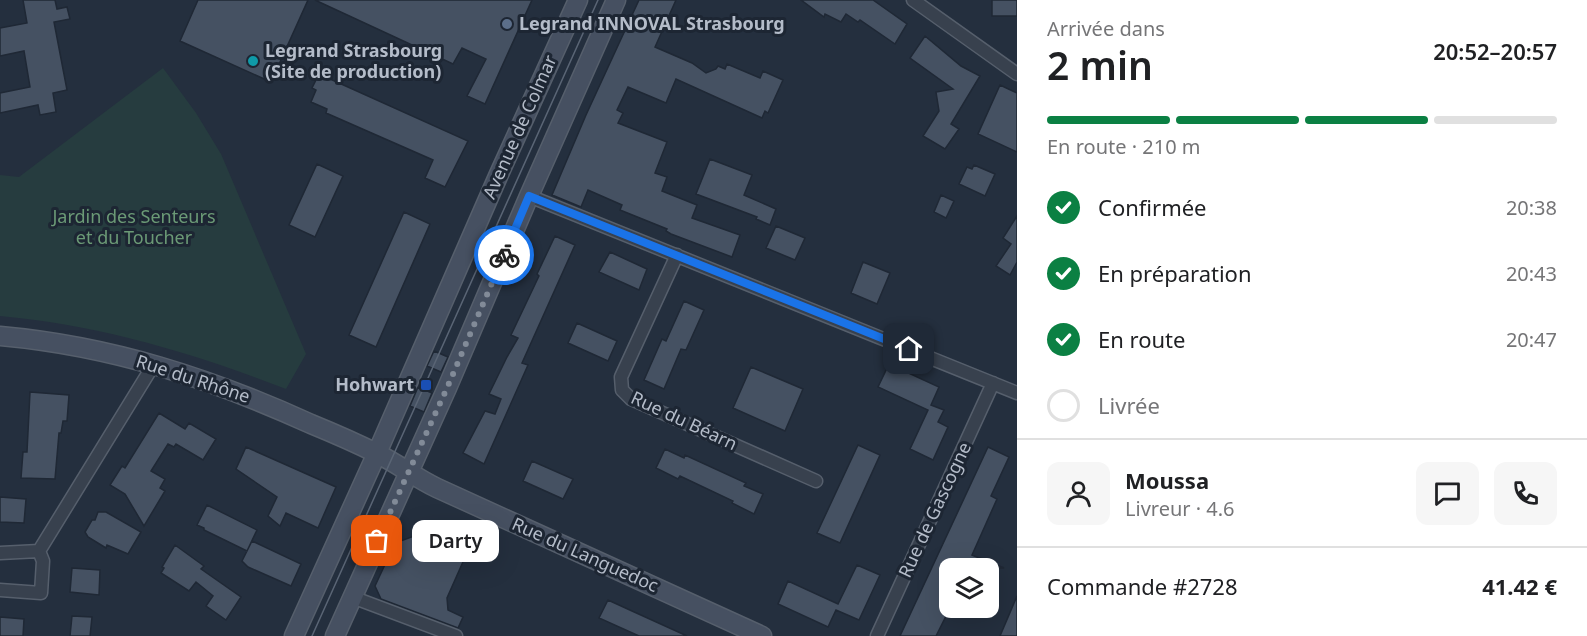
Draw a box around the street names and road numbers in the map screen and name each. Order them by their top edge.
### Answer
street label: Avenue de Colmar [477,50,562,202]
street label: Rue du Rhône [133,348,253,408]
street label: Rue du Béarn [627,385,741,455]
street label: Rue de Gascogne [892,438,976,581]
street label: Rue du Languedoc [509,511,663,597]

